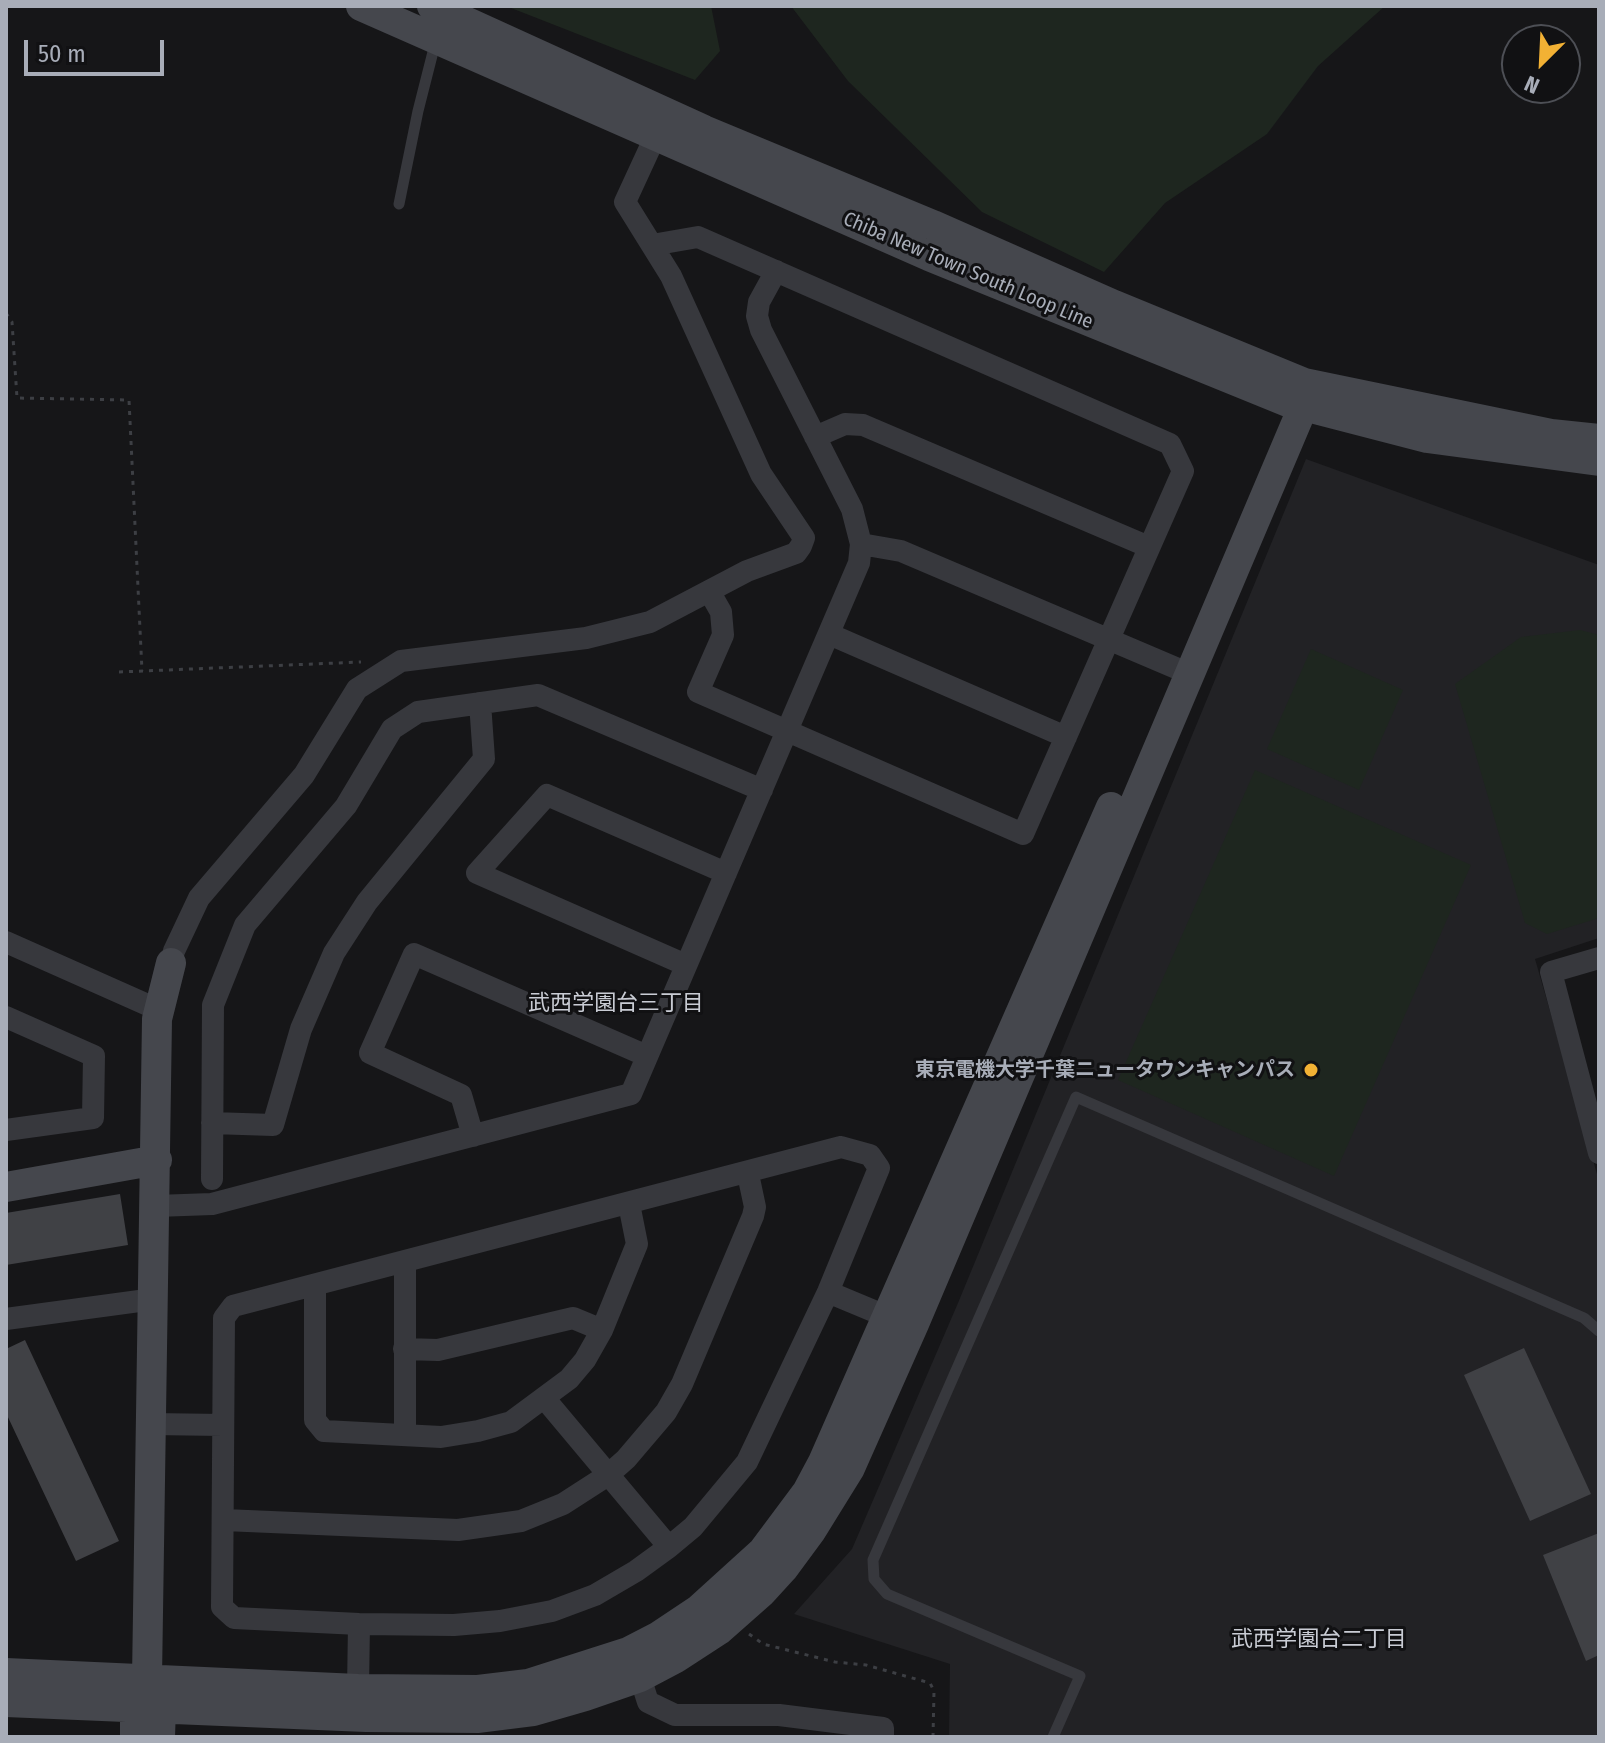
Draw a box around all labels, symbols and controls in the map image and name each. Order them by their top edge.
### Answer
scale bar [28,24,168,74]
north arrow [1501,24,1581,104]
text: 50 m [38,40,86,68]
text: N [1520,70,1543,100]
street label: Chiba New Town South Loop Line [839,207,1097,335]
district label: 武西学園台三丁目 [528,991,704,1017]
place label: 東京電機大学千葉ニュータウンキャンパス [915,1058,1295,1082]
marker: 東京電機大学千葉ニュータウンキャンパス [1302,1061,1320,1079]
district label: 武西学園台二丁目 [1231,1627,1407,1653]

